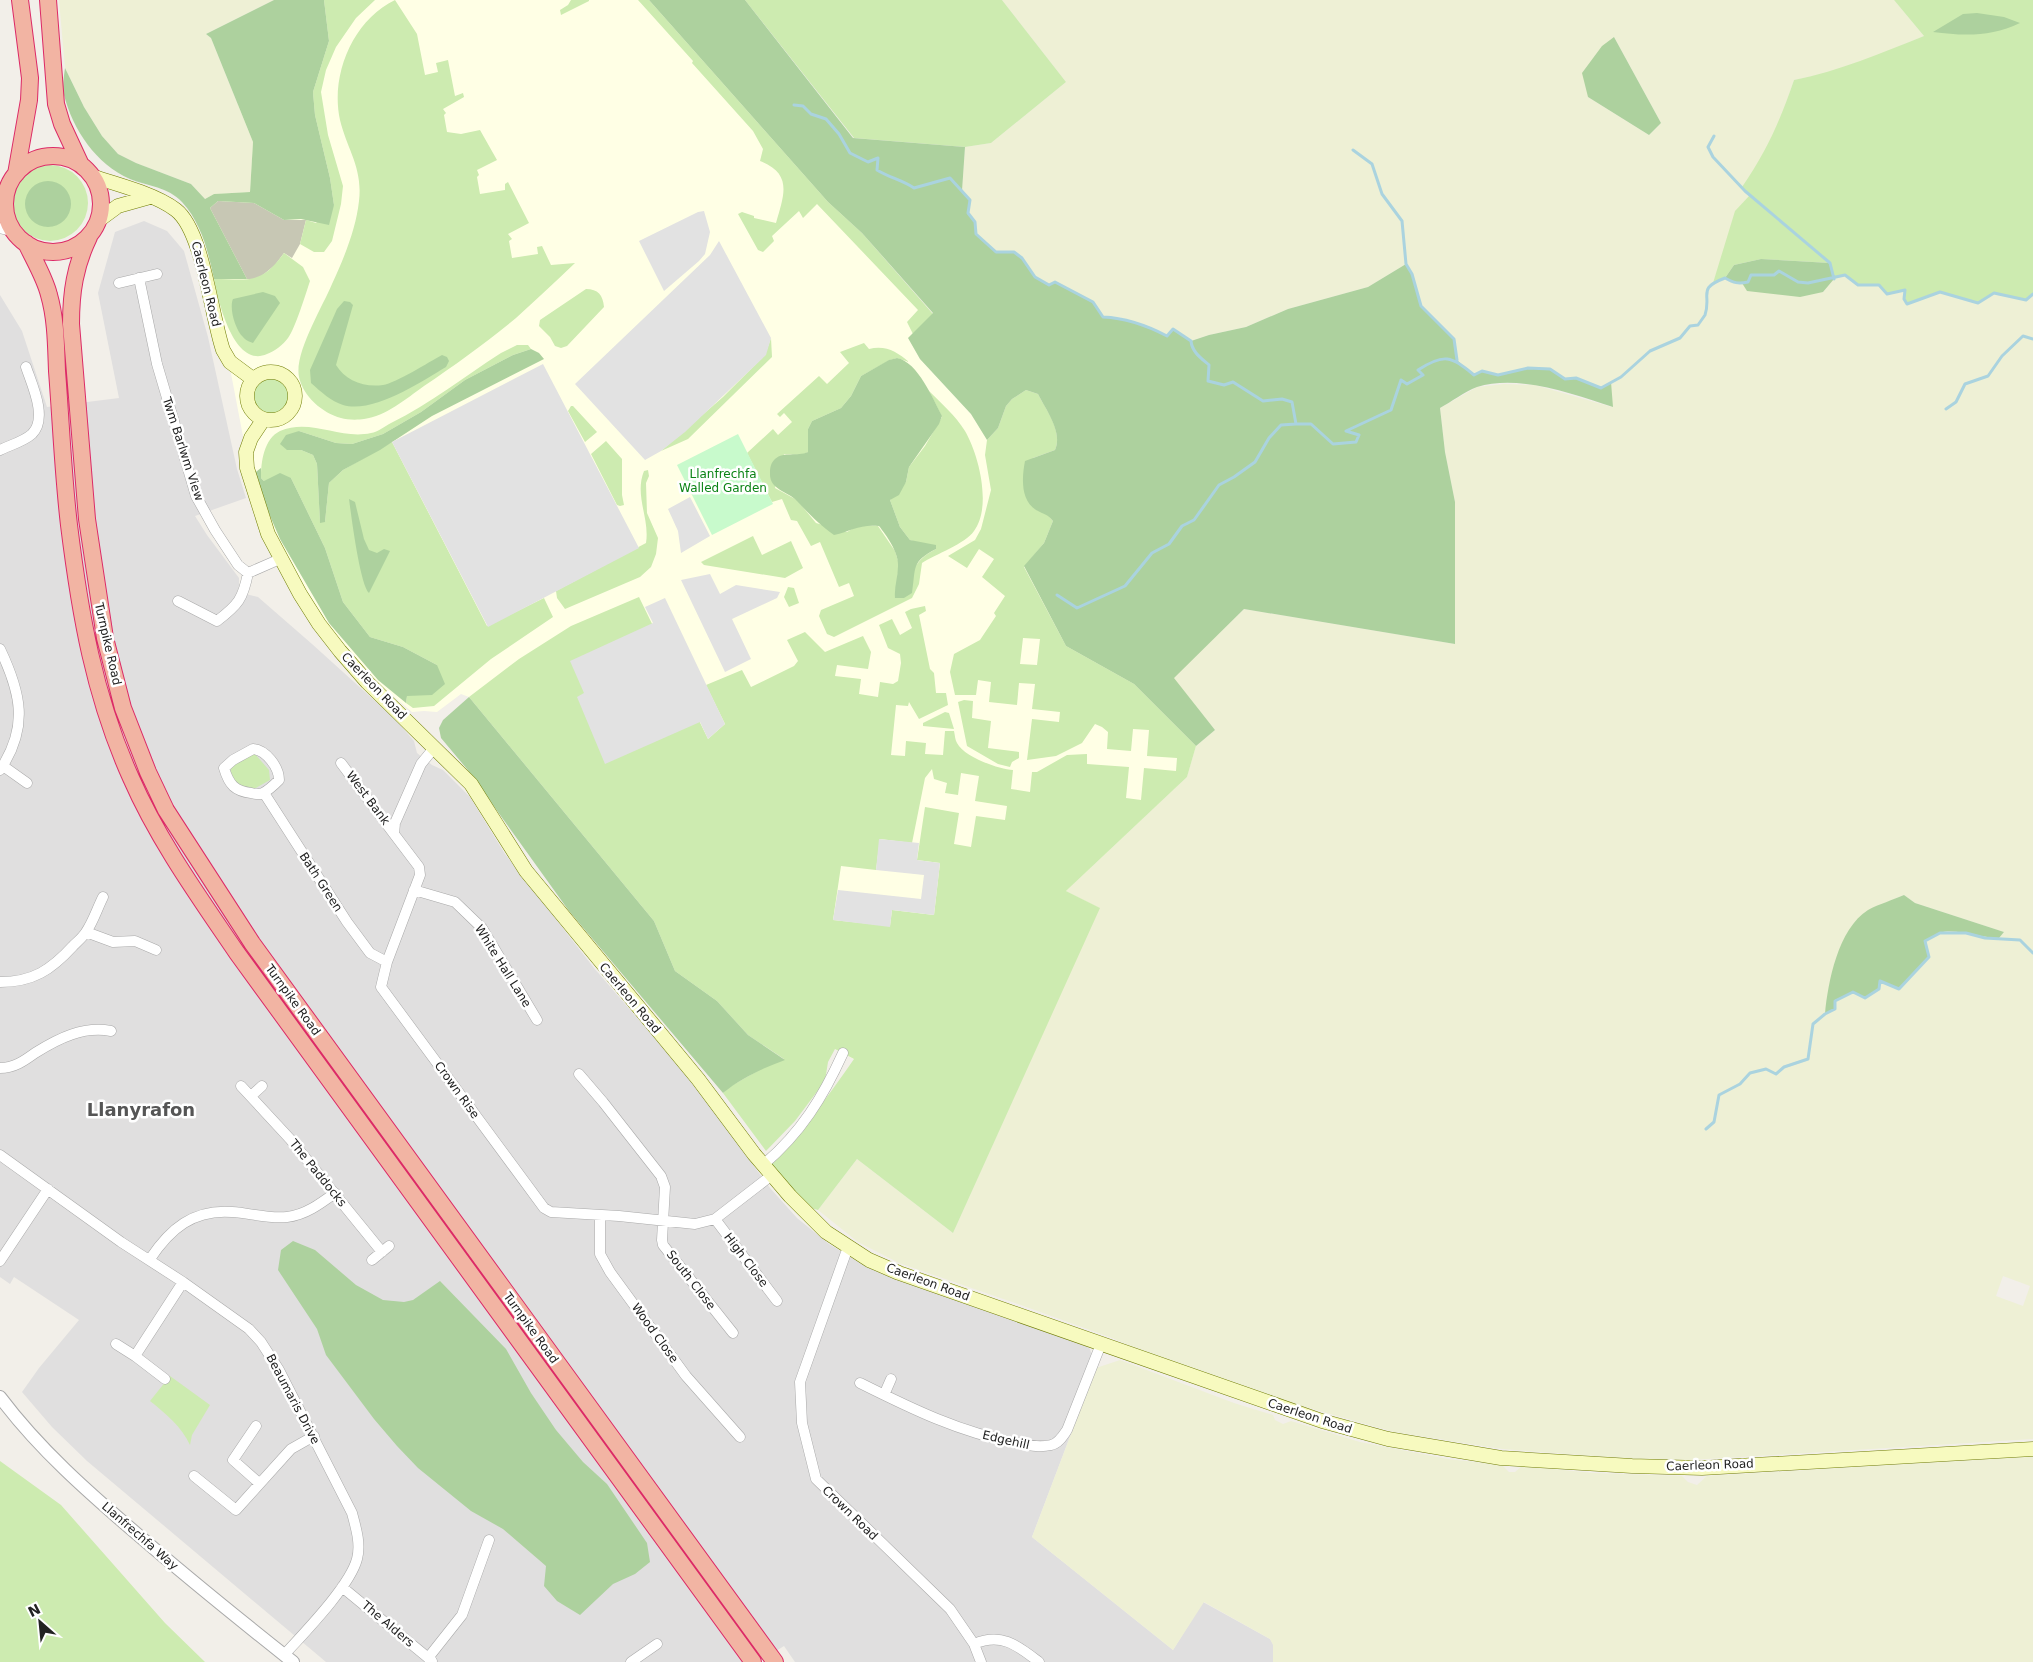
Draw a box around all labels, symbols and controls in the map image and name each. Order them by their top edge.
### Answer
street label: Caerleon Road [189,240,223,328]
street label: Twm Barlwm View [159,394,206,503]
park label: Llanfrechfa Walled Garden [679,467,767,495]
street label: Turnpike Road [91,600,124,687]
street label: Caerleon Road [339,650,409,722]
street label: West Bank [343,768,393,828]
street label: Bath Green [297,850,345,914]
street label: White Hall Lane [472,922,534,1010]
street label: Caerleon Road [596,960,664,1036]
street label: Turnpike Road [262,961,323,1038]
street label: Crown Rise [432,1059,482,1121]
district label: Llanyrafon [87,1099,195,1120]
street label: The Paddocks [286,1136,349,1209]
street label: High Close [721,1230,771,1290]
street label: South Close [664,1248,718,1312]
street label: Caerleon Road [884,1260,972,1304]
street label: Turnpike Road [500,1289,561,1366]
street label: Wood Close [629,1301,681,1365]
street label: Beaumaris Drive [263,1352,323,1446]
street label: Caerleon Road [1266,1396,1354,1436]
street label: Edgehill [981,1428,1031,1452]
street label: Caerleon Road [1666,1456,1754,1474]
street label: Crown Road [819,1483,881,1543]
street label: Llanfrechfa Way [99,1499,181,1573]
north arrow [15,1597,65,1647]
street label: The Alders [358,1597,417,1650]
text: N [25,1601,43,1620]

